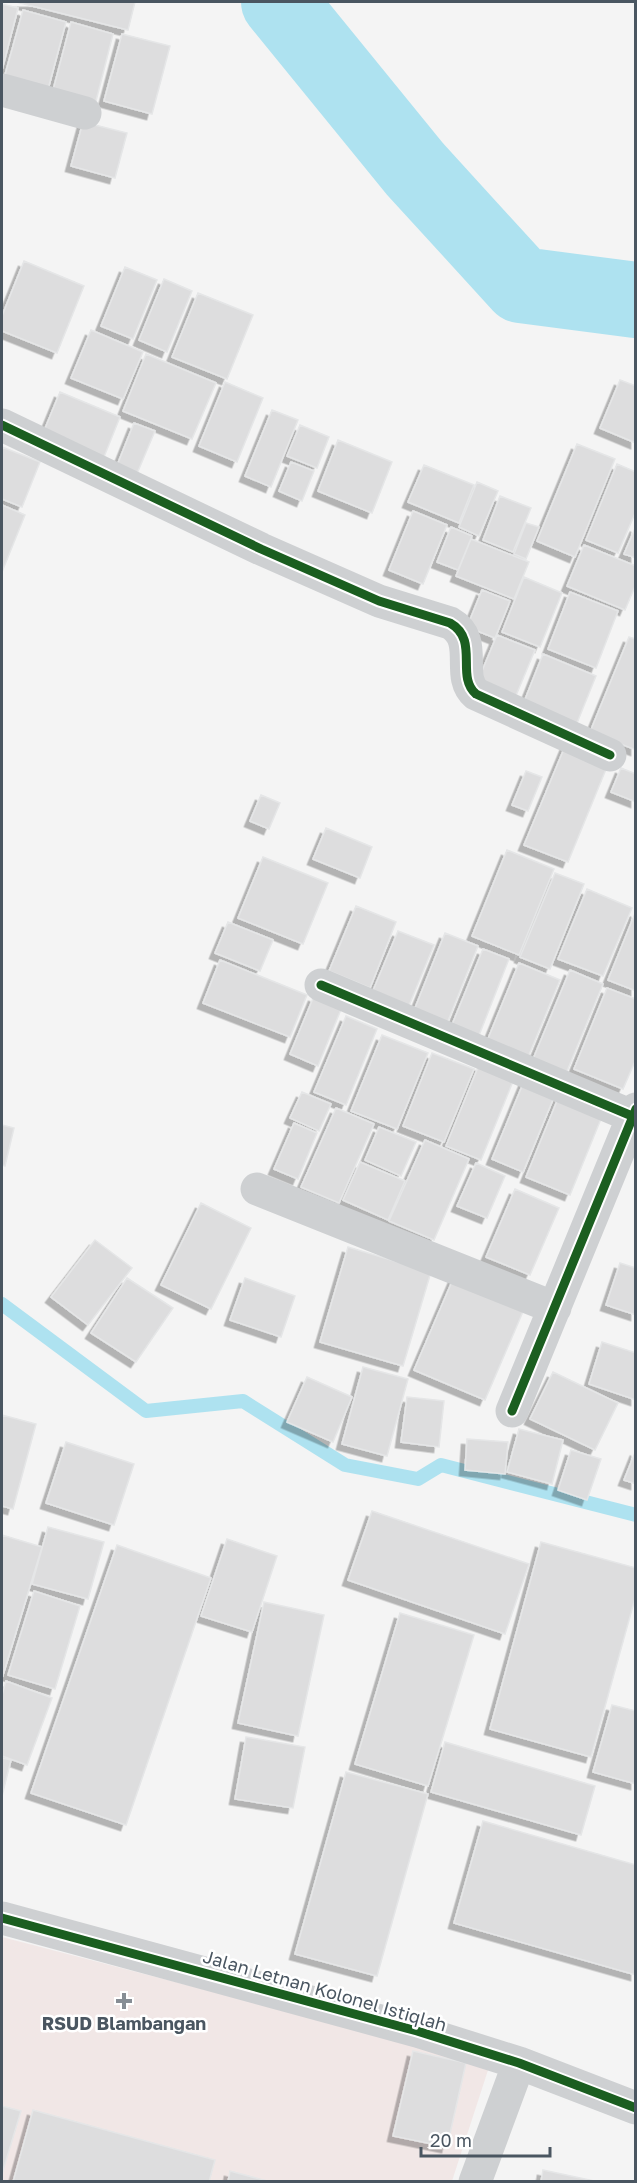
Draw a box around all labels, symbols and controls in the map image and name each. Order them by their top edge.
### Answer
street label: Jalan Letnan Kolonel Istiqlah [201,1945,449,2035]
marker: RSUD Blambangan [115,1992,133,2010]
place label: RSUD Blambangan [42,2012,206,2034]
scale bar [421,2120,550,2158]
text: 20 m [430,2129,472,2151]

